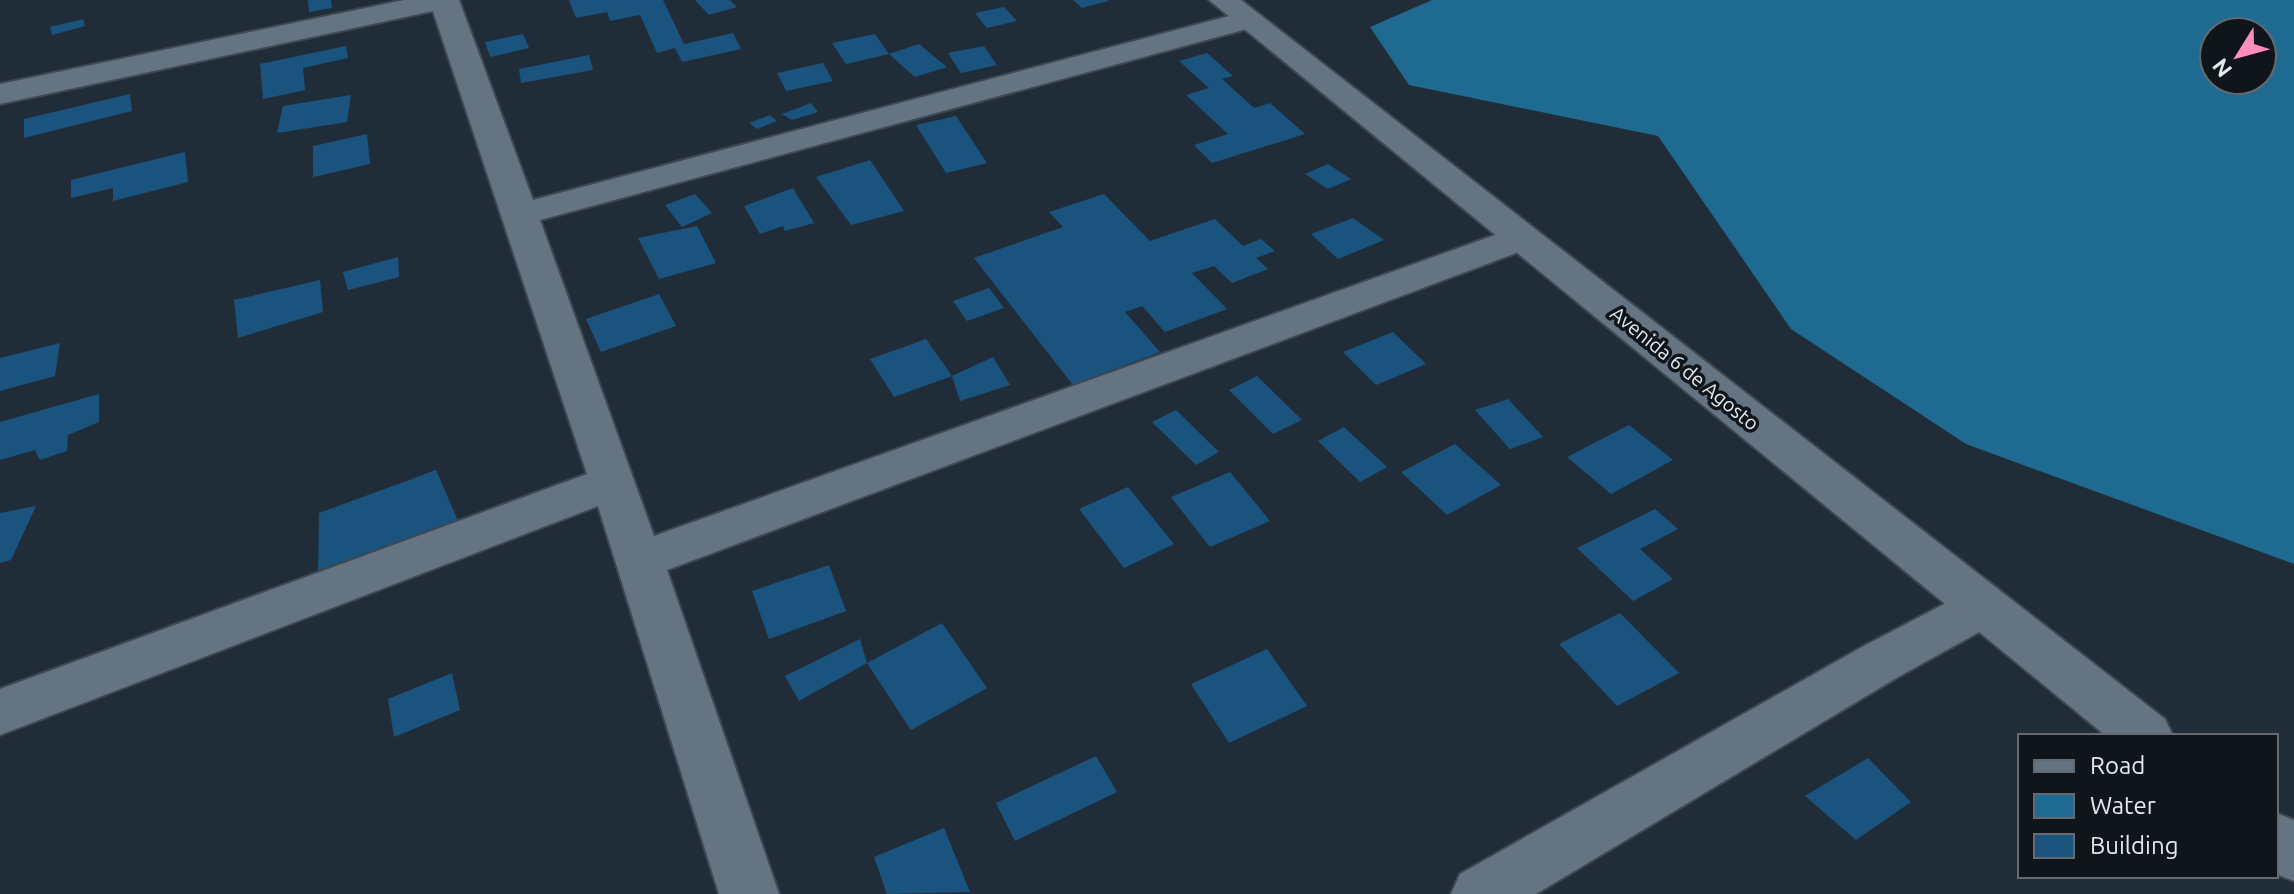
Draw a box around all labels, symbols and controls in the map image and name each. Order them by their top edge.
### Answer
north arrow [2198,16,2278,96]
text: N [2207,54,2237,82]
street label: Avenida 6 de Agosto [1606,301,1764,435]
legend [2018,734,2278,878]
text: Road [2090,752,2145,779]
text: Water [2090,792,2156,819]
text: Building [2090,832,2178,859]

